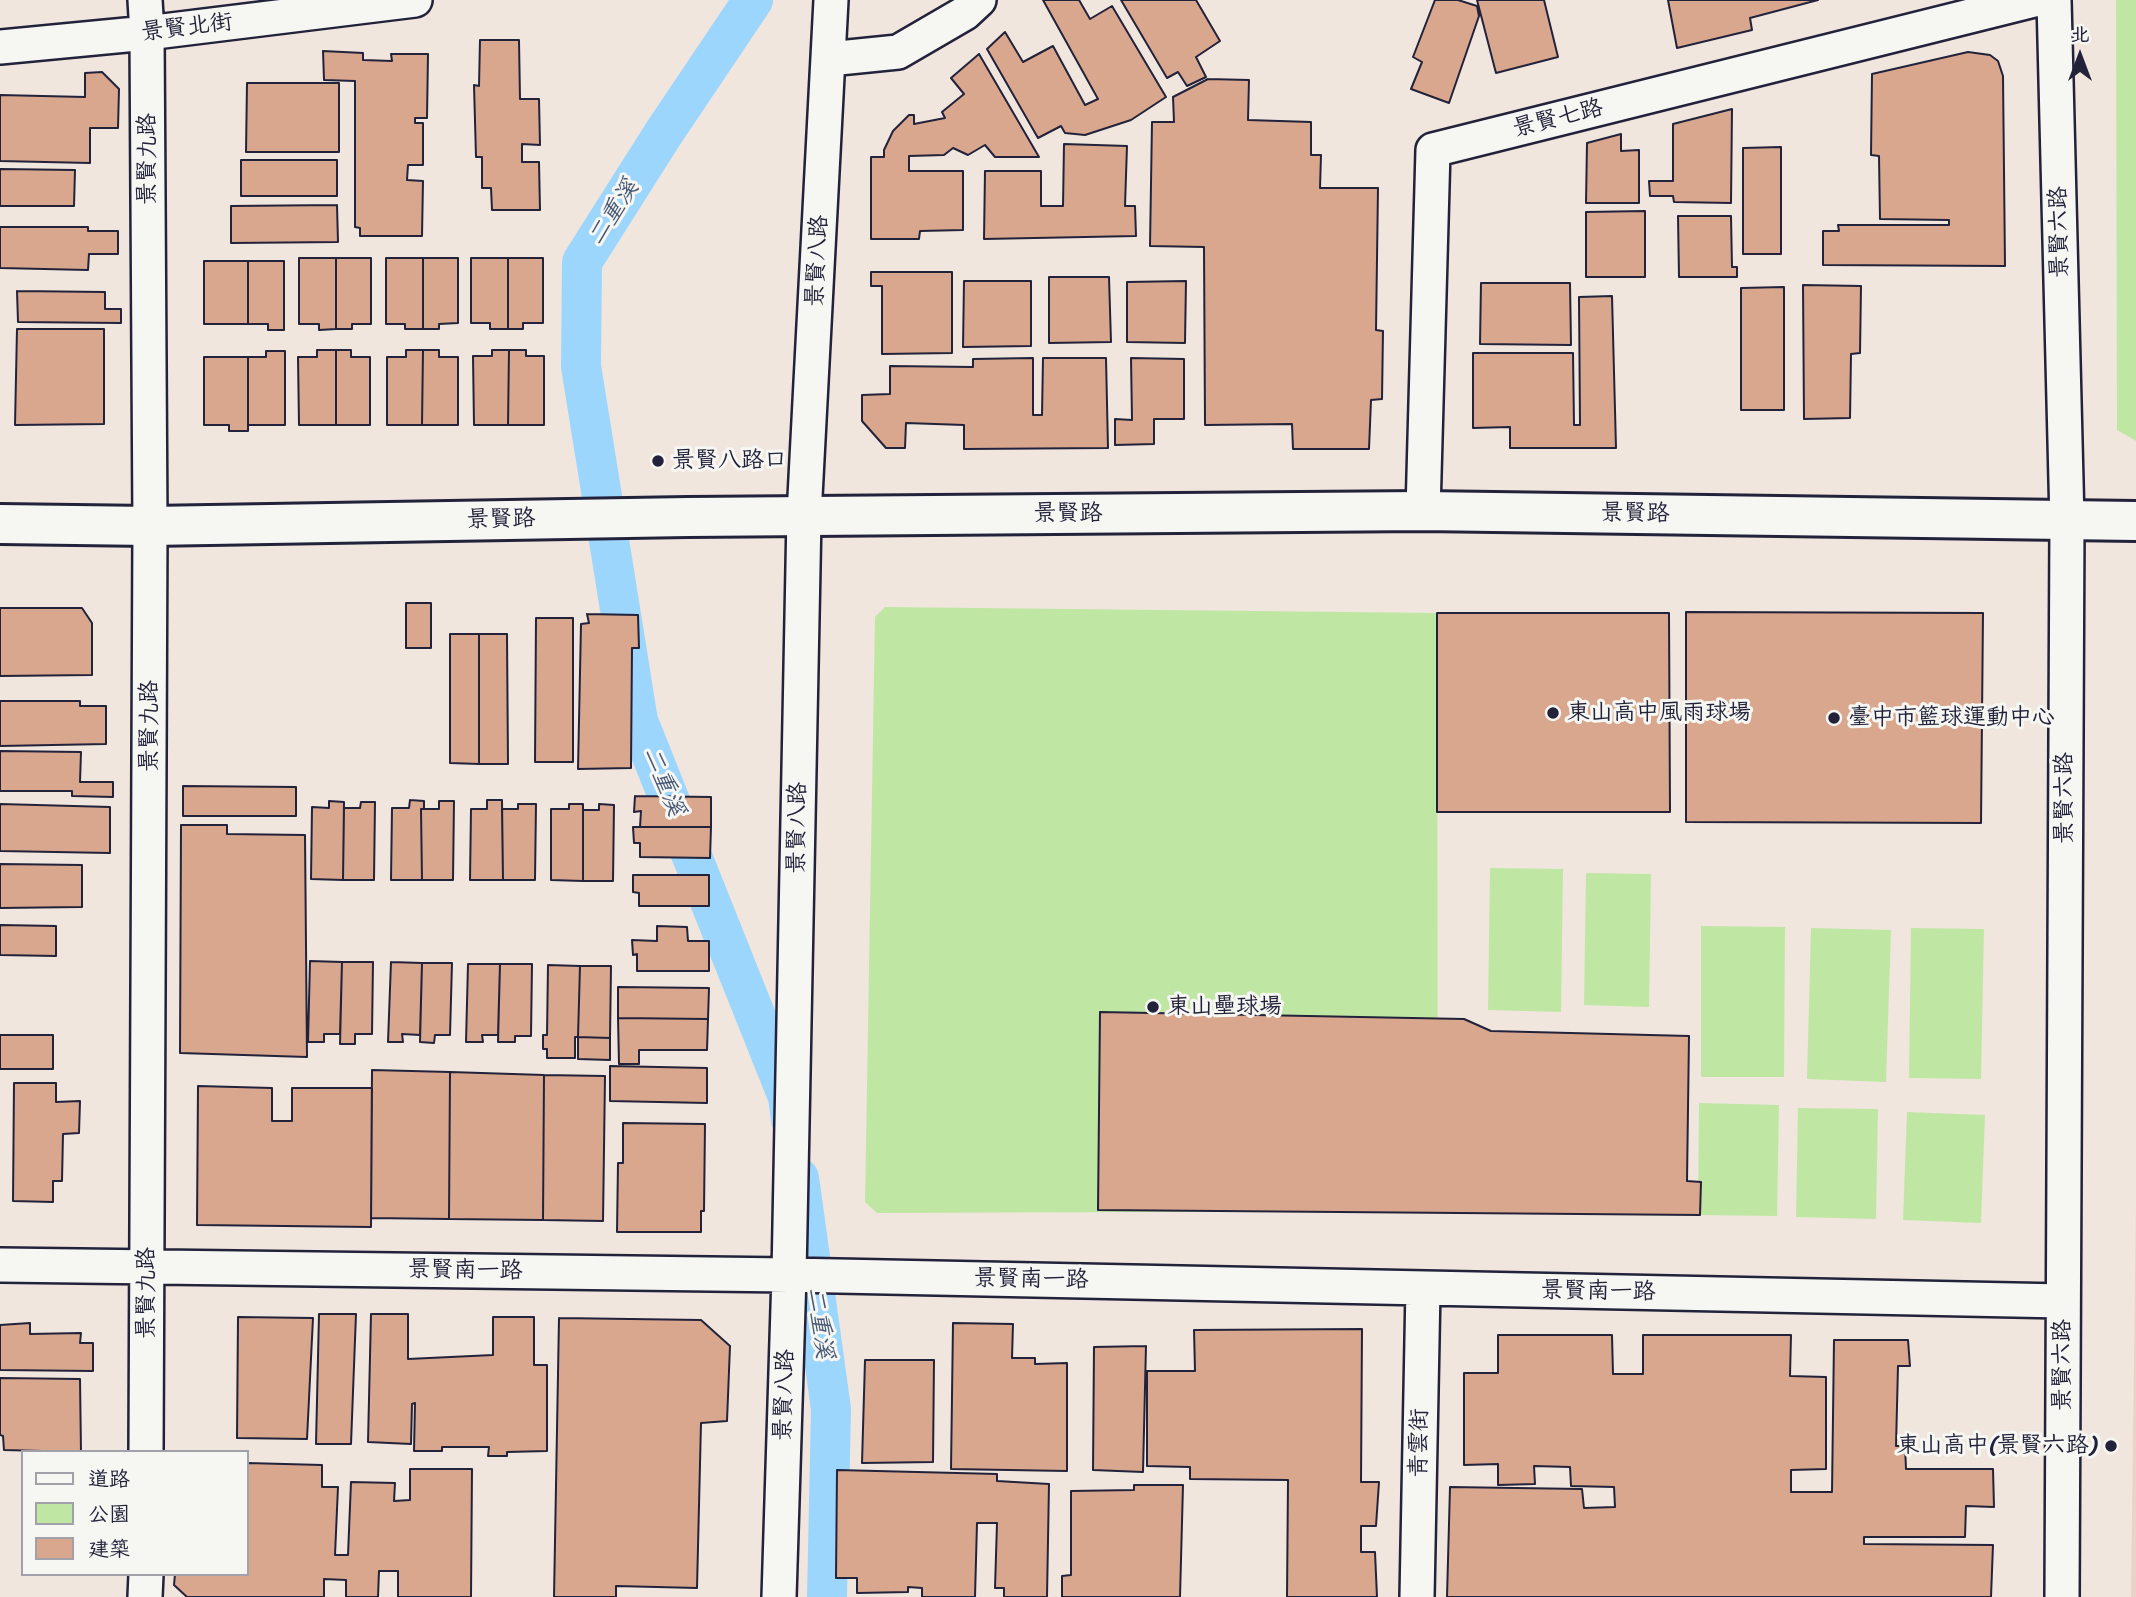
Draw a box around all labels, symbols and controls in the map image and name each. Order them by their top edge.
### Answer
street label: 景賢北街 [140,9,234,47]
text: 北 [2070,18,2090,51]
north arrow [2045,21,2115,91]
street label: 景賢七路 [1510,94,1606,144]
street label: 景賢九路 [134,113,162,205]
water label: 二重溪 [582,175,646,251]
street label: 景賢六路 [2045,186,2075,278]
street label: 景賢八路 [802,214,834,308]
place label: 景賢八路口 [672,447,787,475]
marker: 景賢八路口 [650,453,666,469]
street label: 景賢路 [1034,500,1102,528]
street label: 景賢路 [1600,500,1670,528]
street label: 景賢路 [466,506,536,534]
street label: 景賢九路 [136,680,164,772]
place label: 東山高中風雨球場 [1567,699,1751,727]
place label: 臺中市籃球運動中心 [1848,704,2055,732]
marker: 東山高中風雨球場 [1545,705,1561,721]
marker: 臺中市籃球運動中心 [1826,710,1842,726]
water label: 二重溪 [636,743,690,821]
street label: 景賢六路 [2051,752,2079,844]
street label: 景賢八路 [783,782,813,874]
place label: 東山壘球場 [1167,993,1282,1021]
marker: 東山壘球場 [1145,999,1161,1015]
street label: 景賢九路 [133,1247,161,1339]
street label: 景賢南一路 [407,1256,523,1286]
street label: 景賢南一路 [973,1265,1089,1295]
street label: 景賢南一路 [1540,1277,1656,1307]
water label: 二重溪 [800,1285,838,1361]
street label: 景賢六路 [2049,1319,2077,1411]
street label: 景賢八路 [770,1349,800,1441]
street label: 青雲街 [1406,1408,1434,1478]
place label: 東山高中(景賢六路) [1897,1432,2097,1460]
marker: 東山高中(景賢六路) [2103,1438,2119,1454]
legend [21,1450,248,1576]
text: 道路 [88,1460,130,1498]
text: 公園 [88,1495,130,1533]
text: 建築 [88,1530,130,1568]

